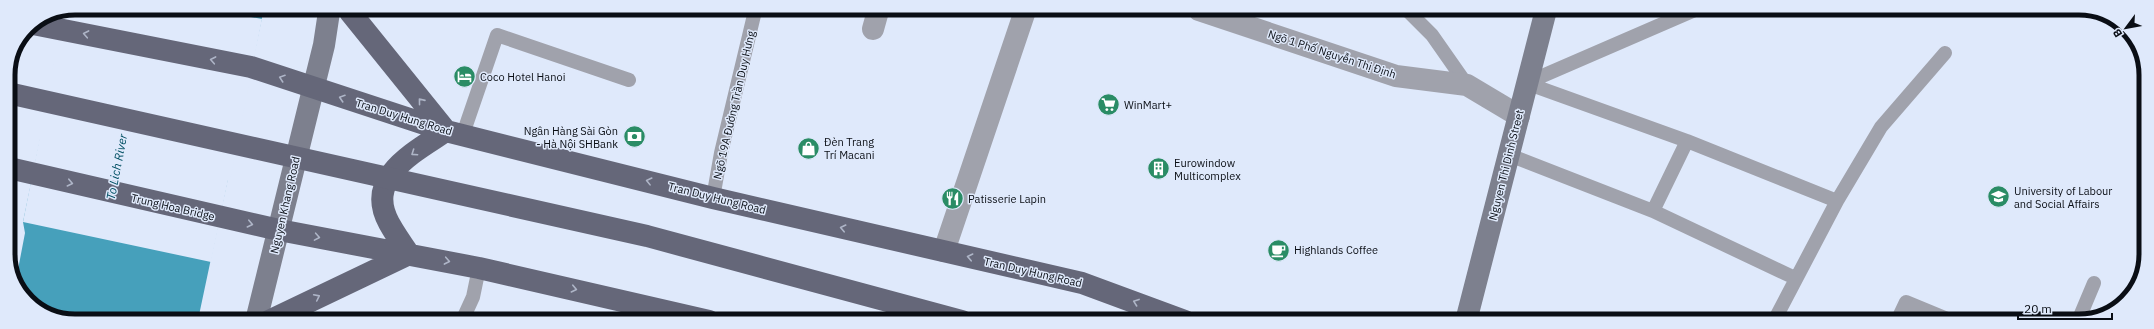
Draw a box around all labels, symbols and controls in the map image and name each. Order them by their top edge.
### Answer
north arrow [2106,8,2146,48]
text: B [2110,26,2125,40]
street label: Ngõ 1 Phố Nguyễn Thị Định [1266,27,1398,81]
street label: Ngõ 19A Đường Trần Duy Hưng [710,29,758,181]
one-way arrow [83,30,89,39]
one-way arrow [210,56,216,64]
hotel icon: Coco Hotel Hanoi [452,64,478,90]
place label: Coco Hotel Hanoi [480,70,565,84]
one-way arrow [278,74,285,82]
supermarket icon: WinMart+ [1095,92,1121,118]
one-way arrow [339,94,346,103]
street label: Tran Duy Hung Road [354,96,454,138]
one-way arrow [419,98,426,105]
place label: WinMart+ [1124,98,1172,112]
street label: Nguyen Thi Dinh Street [1485,108,1527,222]
place label: Ngân Hàng Sài Gòn - Hà Nội SHBank [524,124,618,151]
bank icon: Ngân Hàng Sài Gòn - Hà Nội SHBank [621,124,647,150]
water label: To Lich River [103,132,130,201]
shop icon: Đèn Trang Trí Macani [796,135,822,161]
place label: Đèn Trang Trí Macani [824,135,874,162]
one-way arrow [411,148,418,155]
street label: Nguyen Khang Road [267,155,303,255]
building icon: Eurowindow Multicomplex [1146,156,1172,182]
place label: Eurowindow Multicomplex [1174,156,1241,183]
one-way arrow [67,178,73,186]
one-way arrow [646,178,652,186]
street label: Tran Duy Hung Road [667,179,767,217]
school or university icon: University of Labour and Social Affairs [1985,184,2011,210]
place label: University of Labour and Social Affairs [2014,184,2112,211]
restaurant icon: Patisserie Lapin [940,186,966,212]
street label: Trung Hoa Bridge [130,191,216,223]
place label: Patisserie Lapin [968,192,1046,206]
one-way arrow [246,219,253,227]
one-way arrow [840,224,846,232]
one-way arrow [314,233,320,241]
cafe icon: Highlands Coffee [1266,237,1292,263]
place label: Highlands Coffee [1294,243,1378,257]
one-way arrow [967,253,973,261]
street label: Tran Duy Hung Road [983,254,1083,290]
one-way arrow [444,257,450,265]
one-way arrow [571,285,577,293]
one-way arrow [312,294,320,302]
scale bar [2018,295,2112,321]
one-way arrow [1132,299,1139,307]
text: 20 m [2024,301,2052,316]

